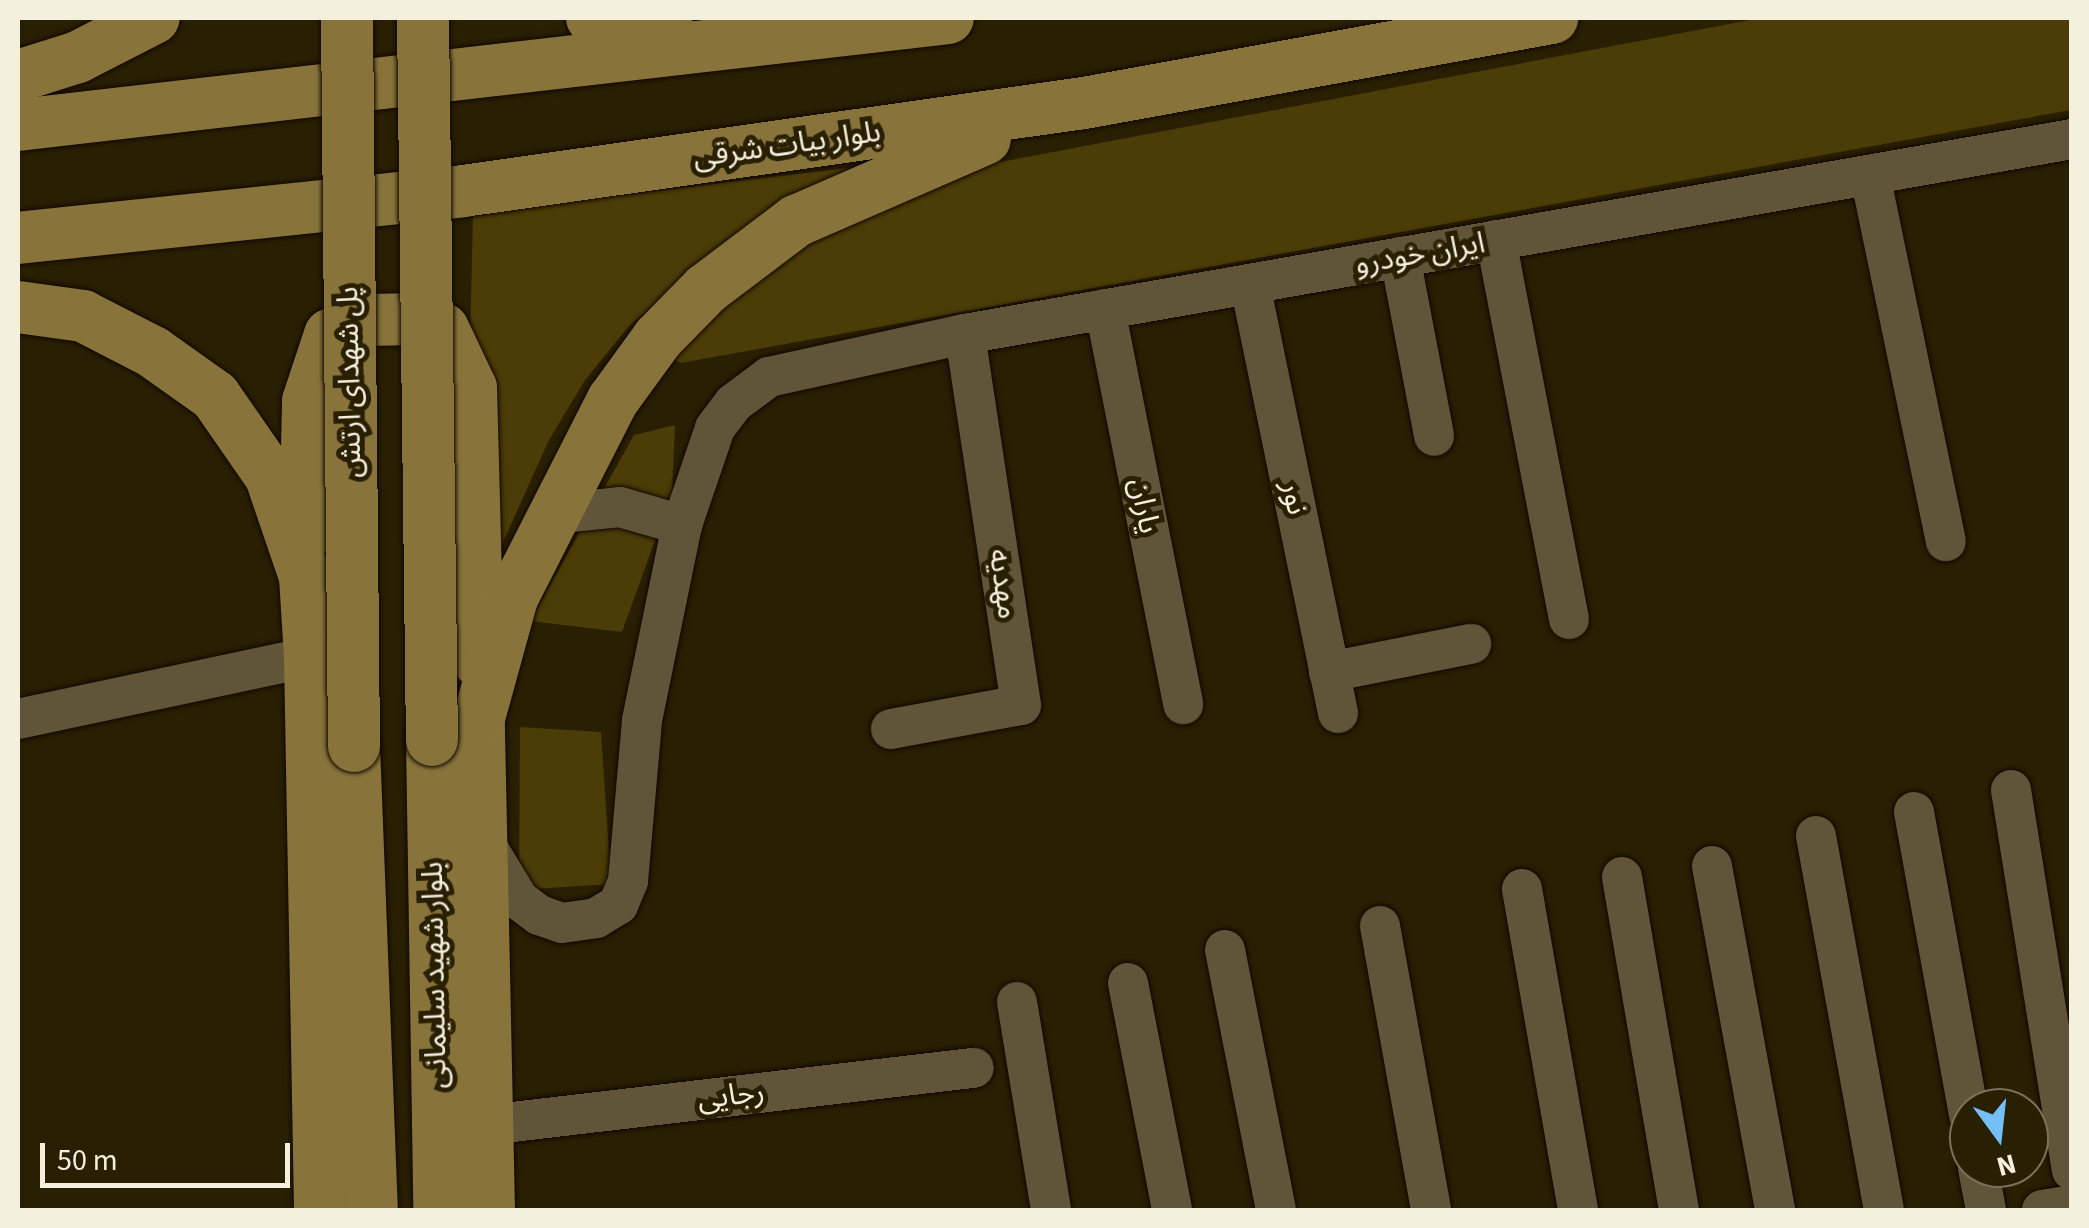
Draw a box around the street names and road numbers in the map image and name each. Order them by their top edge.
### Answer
street label: بلوار بیات شرقی [691,114,883,176]
street label: ایران خودرو [1352,225,1488,283]
street label: پل شهدای ارتش [330,286,370,478]
street label: یاران [1121,475,1167,537]
street label: نور [1273,478,1315,518]
street label: مهدیه [980,547,1026,621]
street label: بلوار شهید سلیمانی [415,861,455,1089]
street label: رجایی [695,1074,767,1118]

